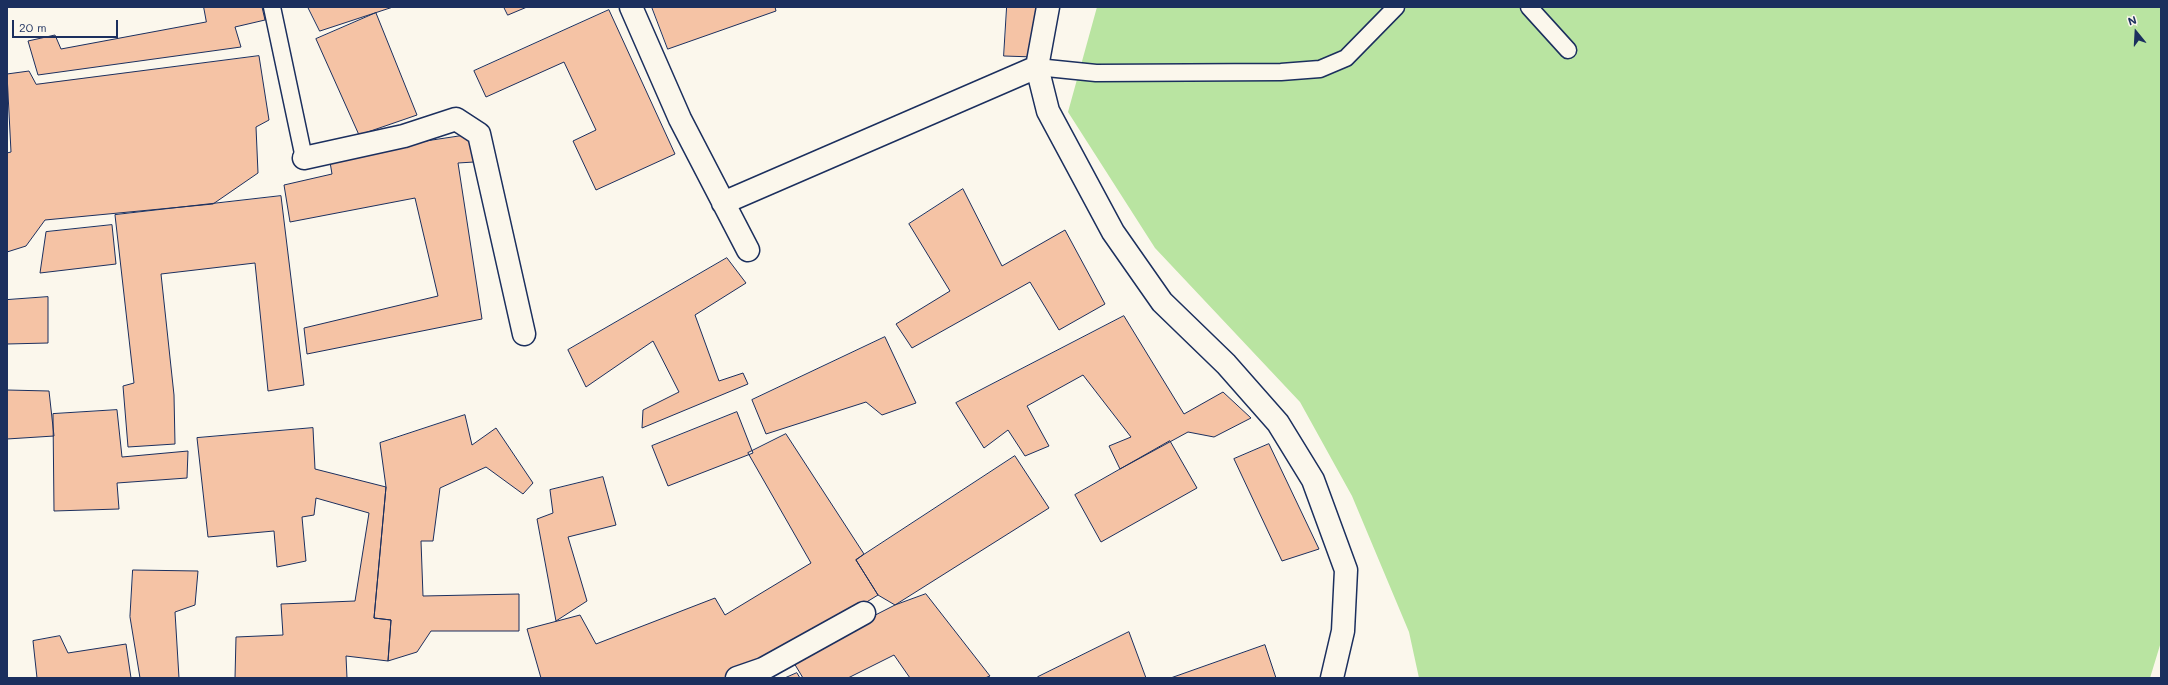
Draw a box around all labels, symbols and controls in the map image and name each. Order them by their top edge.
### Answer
scale bar [14,12,120,38]
north arrow [2116,12,2156,52]
text: N [2126,12,2138,29]
text: 20 m [19,19,47,35]

